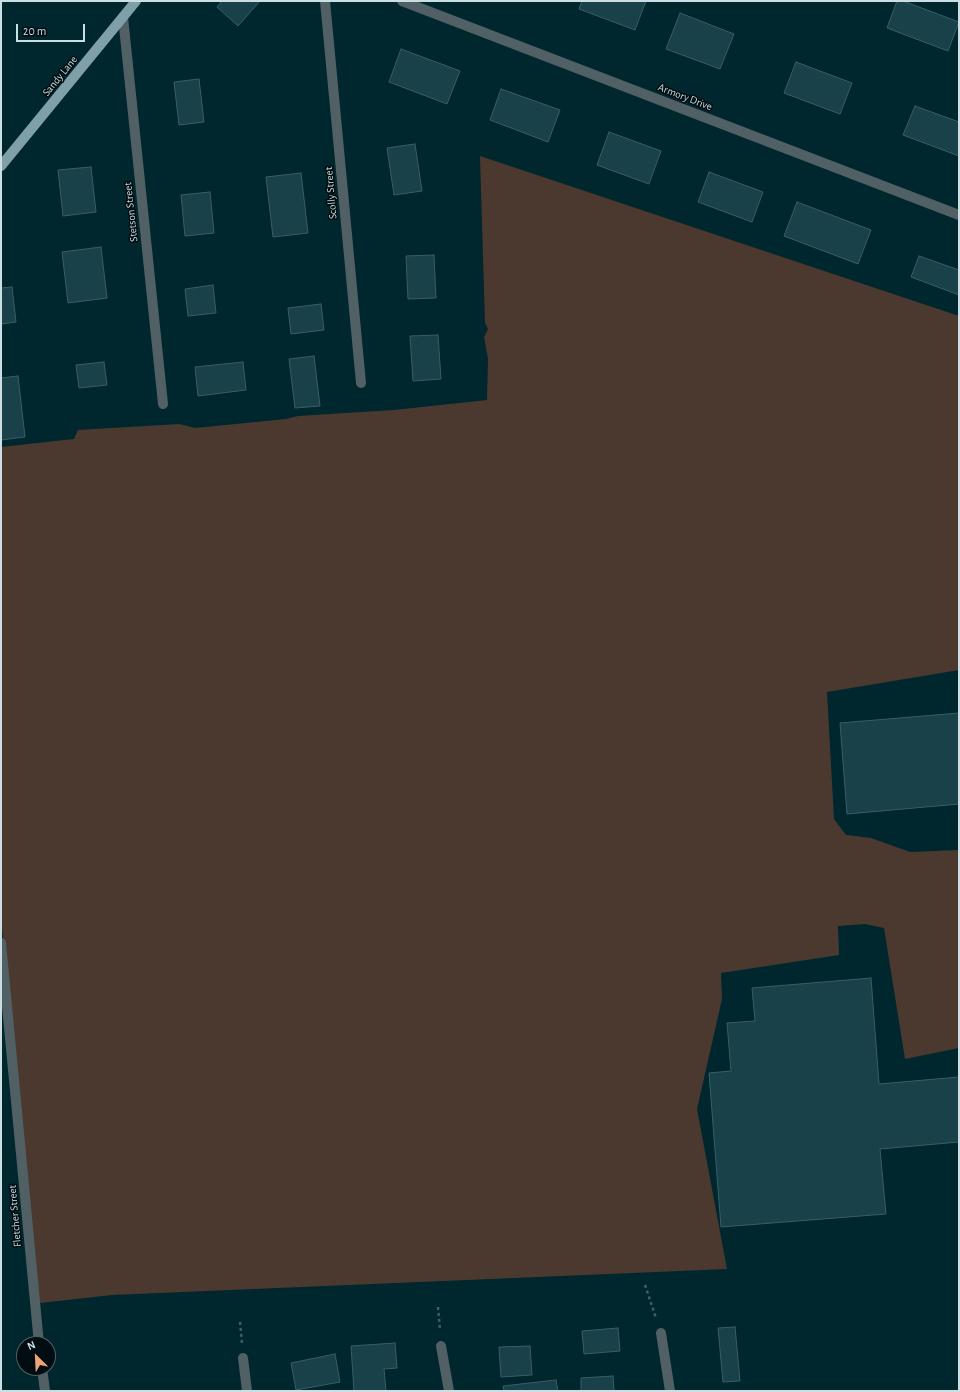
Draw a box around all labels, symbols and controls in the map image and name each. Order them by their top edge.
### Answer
scale bar [18,16,87,42]
text: 20 m [23,25,46,37]
street label: Sandy Lane [40,53,80,99]
street label: Armory Drive [656,81,714,113]
street label: Scolly Street [322,166,340,220]
street label: Stetson Street [121,182,141,242]
street label: Fletcher Street [6,1184,24,1248]
north arrow [16,1336,56,1376]
text: N [26,1339,37,1352]

